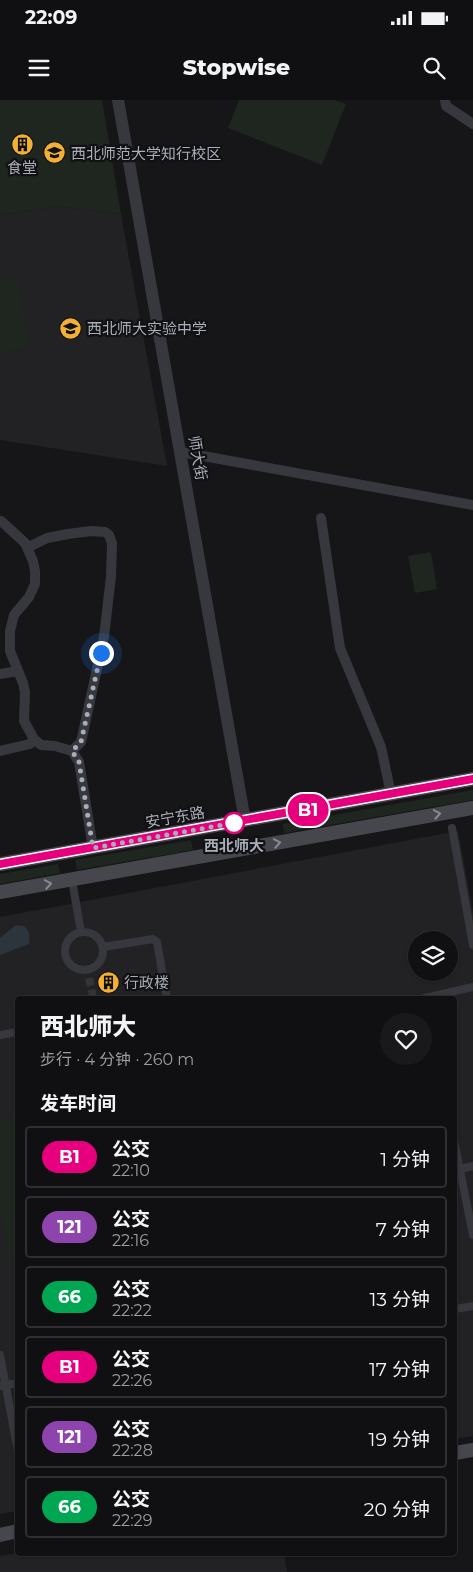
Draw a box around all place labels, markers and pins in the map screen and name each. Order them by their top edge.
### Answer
building icon: 食堂 [10,132,34,156]
school or university icon: 西北师范大学知行校区 [43,141,67,165]
place label: 西北师范大学知行校区 [71,144,221,163]
place label: 食堂 [7,158,37,177]
school or university icon: 西北师大实验中学 [59,316,83,340]
place label: 西北师大实验中学 [87,319,207,338]
marker: 西北师大 [223,812,245,834]
place label: 西北师大 [204,836,264,855]
building icon: 行政楼 [96,970,120,994]
place label: 行政楼 [124,973,169,992]

